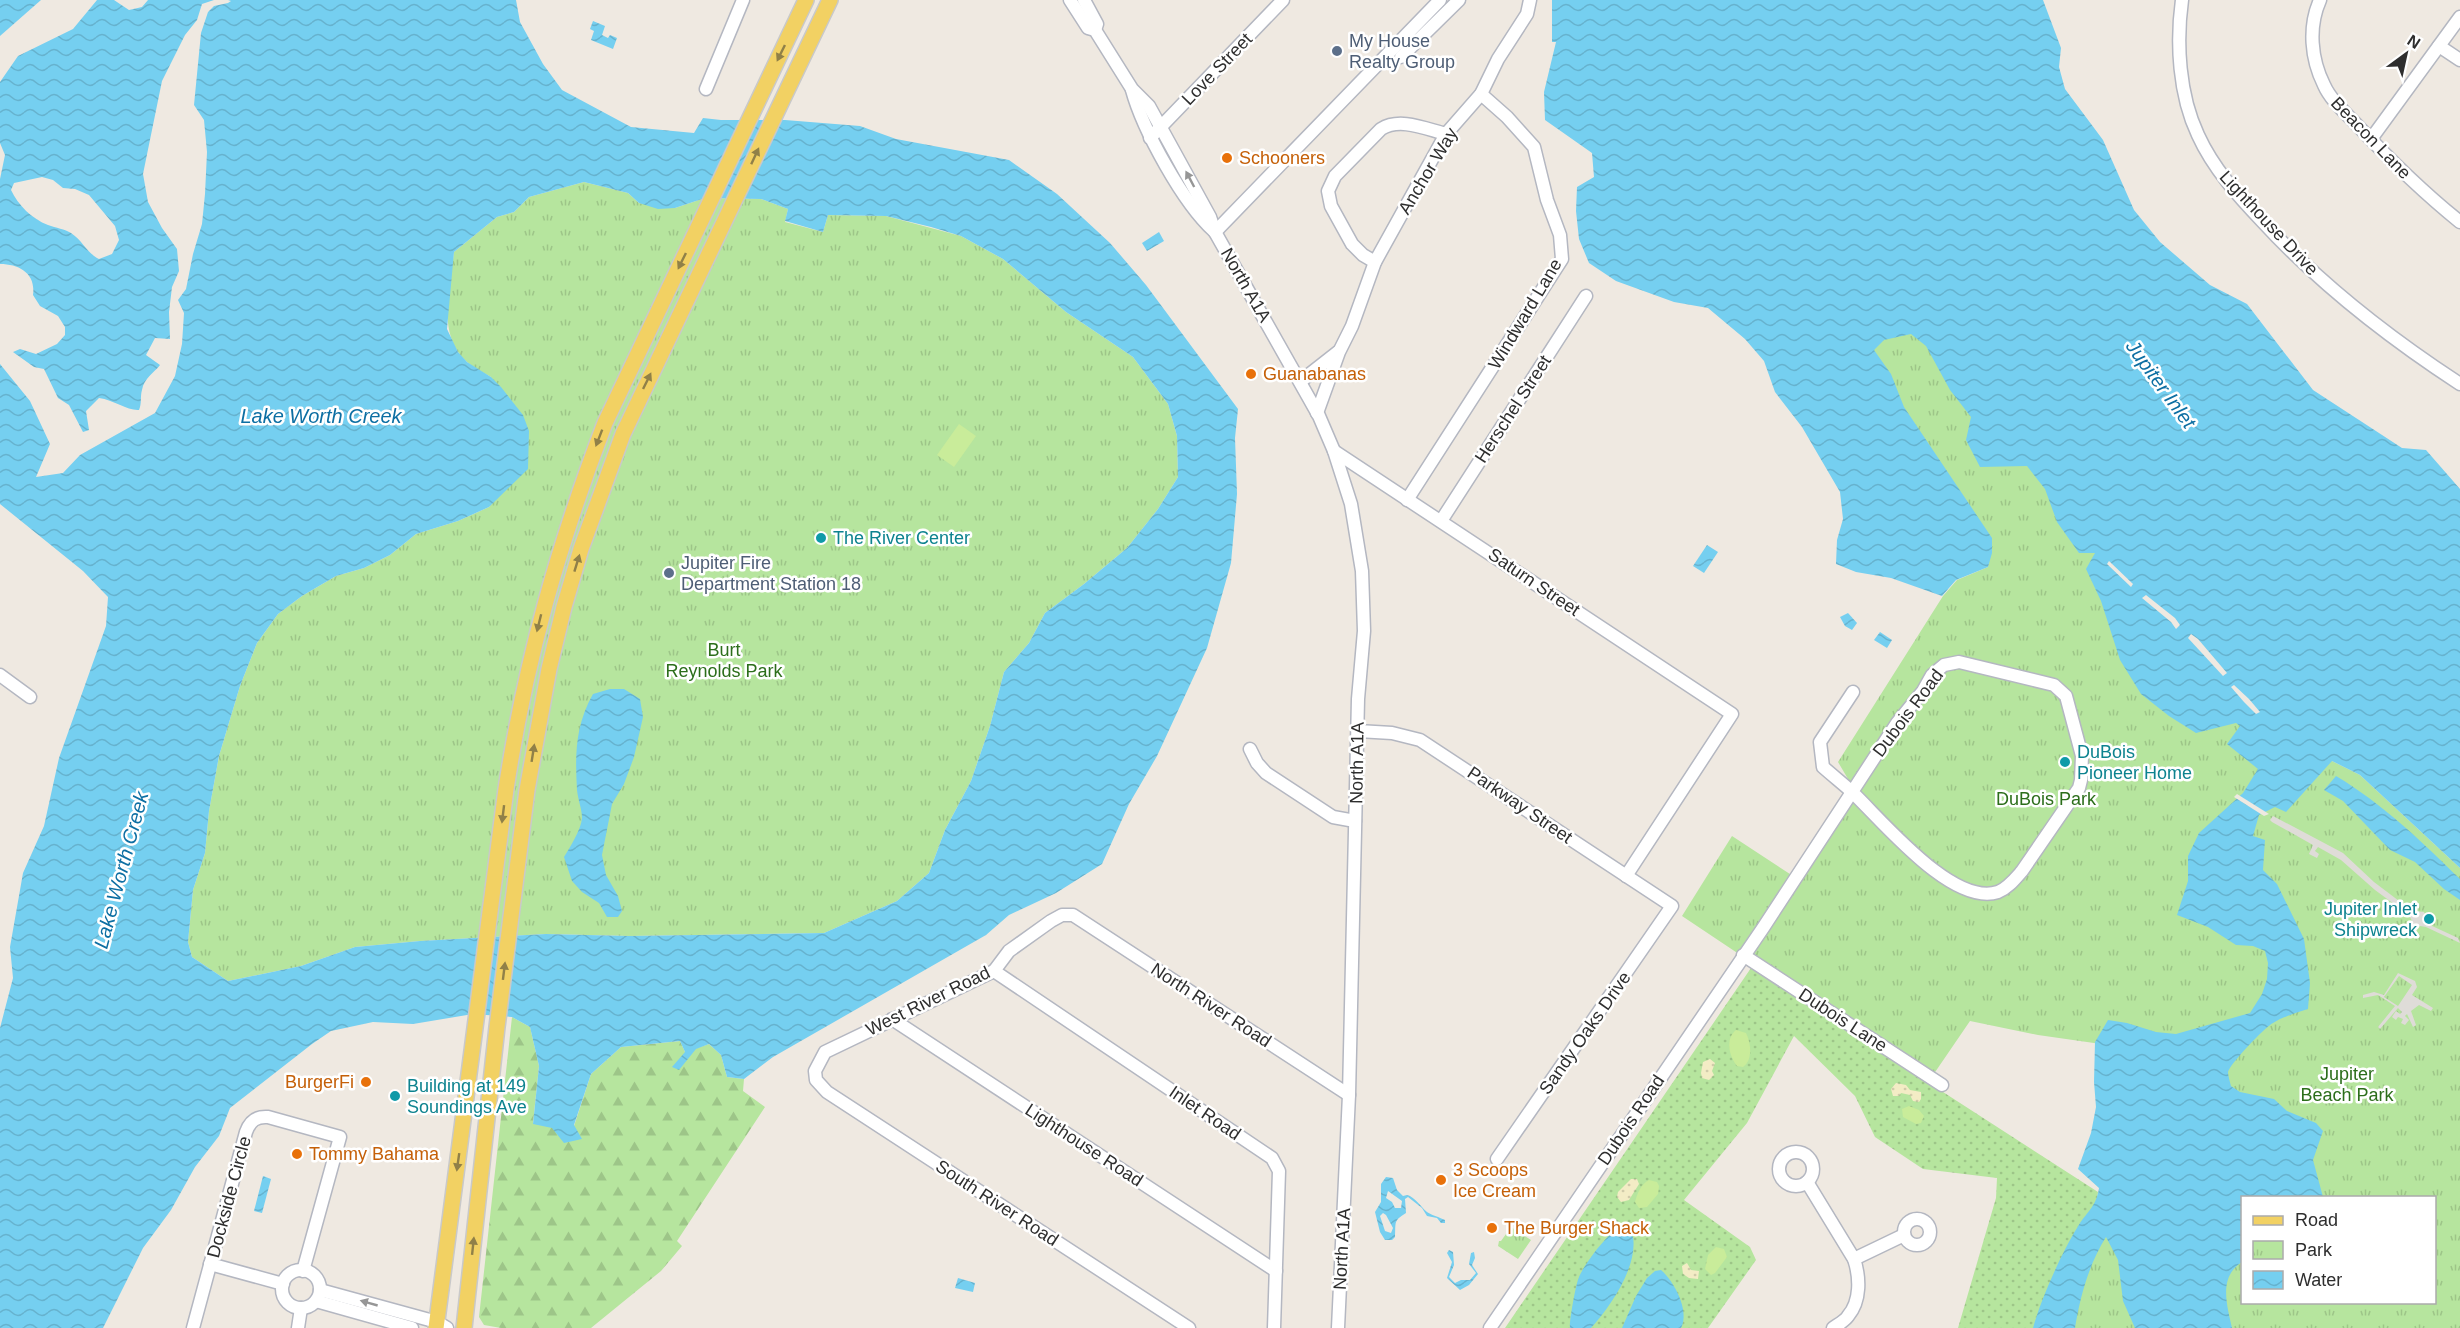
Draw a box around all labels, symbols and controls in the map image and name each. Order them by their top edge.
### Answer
north arrow [2376,24,2436,84]
street label: Love Street [1178,29,1256,109]
place label: My House Realty Group [1349,31,1455,72]
text: N [2404,32,2423,52]
one-way arrow [776,44,785,61]
marker: My House Realty Group [1330,44,1344,58]
street label: Beacon Lane [2327,93,2415,183]
street label: Anchor Way [1394,124,1462,218]
one-way arrow [750,147,759,164]
place label: Schooners [1239,148,1325,168]
marker: Schooners [1220,151,1234,165]
street label: Lighthouse Drive [2216,167,2322,279]
one-way arrow [1185,171,1195,188]
street label: North A1A [1217,244,1275,326]
one-way arrow [677,252,686,269]
street label: Windward Lane [1484,255,1566,373]
water label: Jupiter Inlet [2121,335,2201,433]
street label: Herschel Street [1471,352,1555,466]
place label: Guanabanas [1263,364,1366,384]
marker: Guanabanas [1244,367,1258,381]
one-way arrow [642,372,652,389]
water label: Lake Worth Creek [240,405,403,427]
one-way arrow [594,429,604,447]
place label: The River Center [833,528,970,548]
marker: The River Center [814,531,828,545]
street label: Saturn Street [1484,544,1584,620]
place label: Jupiter Fire Department Station 18 [681,553,861,594]
one-way arrow [573,554,582,572]
marker: Jupiter Fire Department Station 18 [662,566,676,580]
one-way arrow [533,614,543,632]
park label: Burt Reynolds Park [665,640,784,681]
street label: Dubois Road [1869,665,1947,761]
street label: North A1A [1346,722,1368,804]
place label: DuBois Pioneer Home [2077,742,2192,783]
one-way arrow [529,743,538,762]
marker: DuBois Pioneer Home [2058,755,2072,769]
street label: Parkway Street [1464,763,1576,847]
water label: Lake Worth Creek [90,788,153,951]
park label: DuBois Park [1996,789,2097,809]
one-way arrow [498,805,507,824]
place label: Jupiter Inlet Shipwreck [2324,899,2418,940]
marker: Jupiter Inlet Shipwreck [2422,912,2436,926]
street label: North River Road [1147,959,1275,1051]
one-way arrow [500,961,509,980]
street label: West River Road [863,962,993,1040]
street label: Sandy Oaks Drive [1535,968,1635,1098]
street label: Dubois Lane [1795,984,1891,1056]
park label: Jupiter Beach Park [2300,1064,2395,1105]
street label: Dubois Road [1594,1071,1668,1169]
place label: BurgerFi [285,1072,354,1092]
marker: BurgerFi [359,1075,373,1089]
place label: Building at 149 Soundings Ave [407,1076,527,1117]
street label: Inlet Road [1165,1082,1245,1144]
marker: Building at 149 Soundings Ave [388,1089,402,1103]
street label: Lighthouse Road [1021,1100,1147,1190]
street label: Dockside Circle [203,1134,255,1260]
place label: Tommy Bahama [309,1144,440,1164]
marker: Tommy Bahama [290,1147,304,1161]
one-way arrow [454,1153,463,1172]
street label: South River Road [932,1156,1062,1250]
place label: 3 Scoops Ice Cream [1453,1160,1536,1201]
marker: 3 Scoops Ice Cream [1434,1173,1448,1187]
legend [2241,1196,2436,1304]
street label: North A1A [1330,1208,1354,1290]
text: Road [2295,1210,2338,1230]
place label: The Burger Shack [1504,1218,1650,1238]
marker: The Burger Shack [1485,1221,1499,1235]
one-way arrow [469,1237,478,1256]
text: Park [2295,1240,2333,1260]
text: Water [2295,1270,2342,1290]
one-way arrow [360,1298,378,1307]

